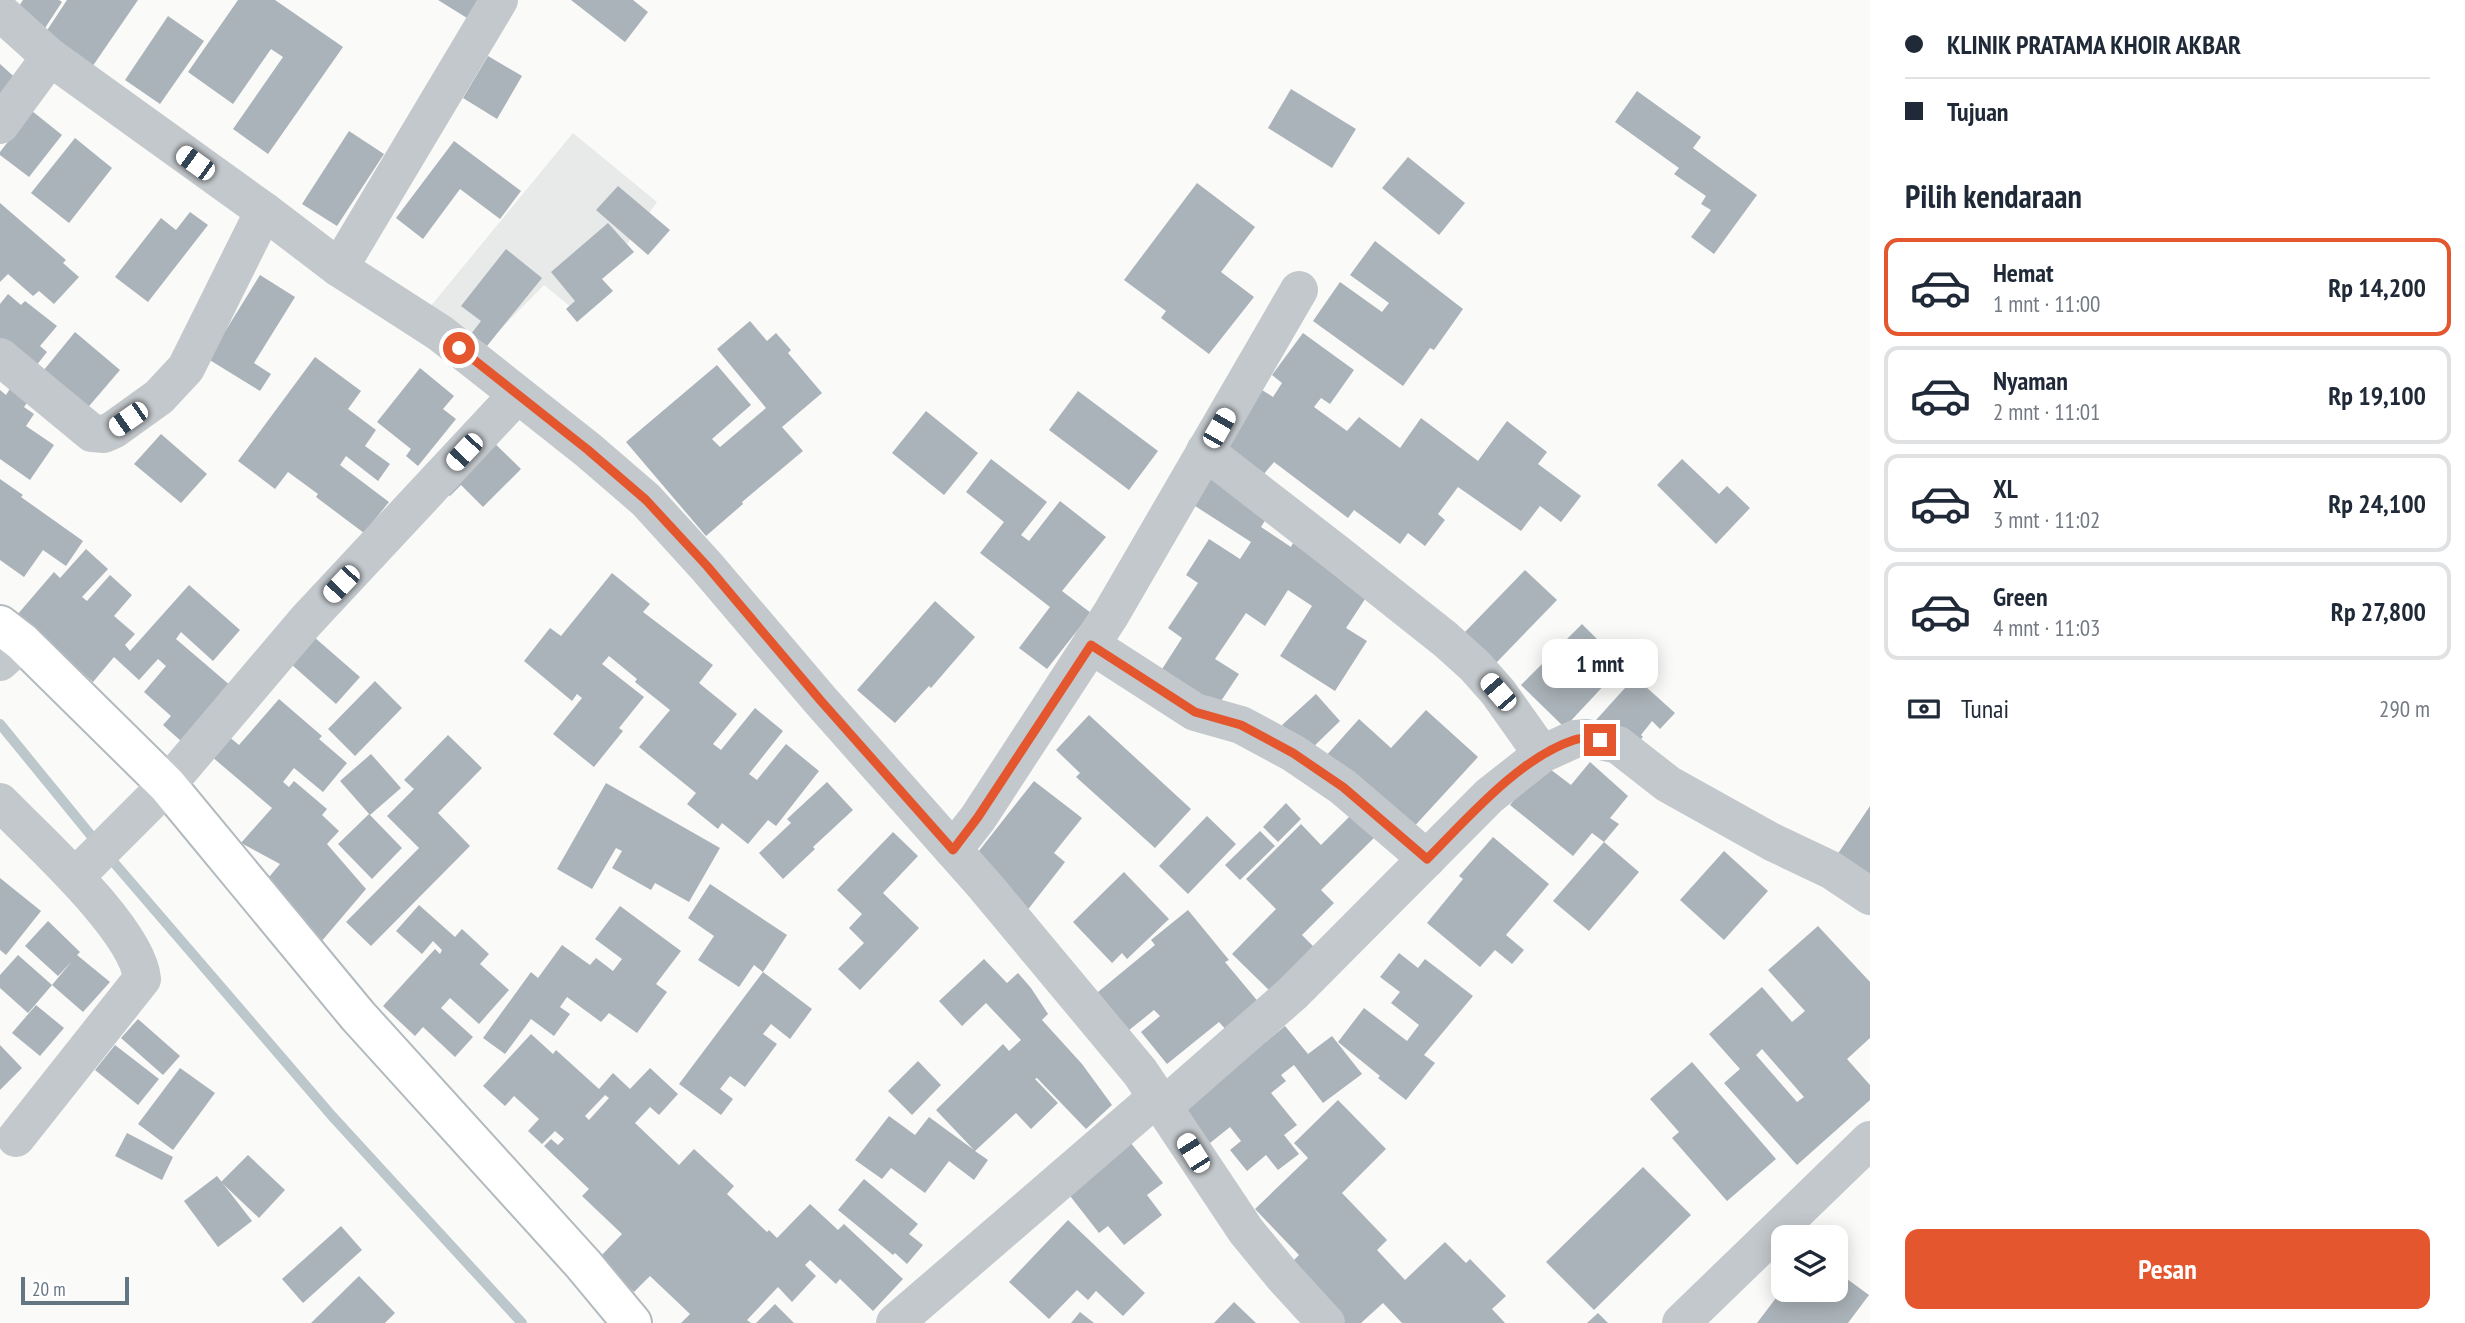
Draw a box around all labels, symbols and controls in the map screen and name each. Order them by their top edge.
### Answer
text: KLINIK PRATAMA KHOIR AKBAR [1947,28,2241,61]
text: Tujuan [1947,95,2009,128]
car [172,142,219,184]
text: Pilih kendaraan [1905,175,2082,217]
icon: car [1909,256,1972,319]
text: Hemat [1993,256,2054,289]
text: Rp 14,200 [2328,271,2426,304]
text: 1 mnt · 11:00 [1993,289,2100,318]
route start [443,332,475,364]
icon: car [1909,364,1972,427]
text: Nyaman [1993,364,2068,397]
text: Rp 19,100 [2328,379,2426,412]
text: 2 mnt · 11:01 [1993,397,2100,426]
car [105,398,152,440]
car [1200,405,1239,451]
car [442,429,487,475]
icon: car [1909,472,1972,535]
text: XL [1993,472,2018,505]
text: Rp 24,100 [2328,487,2426,520]
text: 3 mnt · 11:02 [1993,505,2100,534]
car [319,561,364,607]
icon: car [1909,580,1972,643]
text: Green [1993,580,2048,613]
text: Rp 27,800 [2331,595,2426,628]
text: 4 mnt · 11:03 [1993,613,2100,642]
callout: 1 mnt [1542,638,1658,688]
text: 1 mnt [1576,649,1624,678]
car [1477,669,1520,715]
icon: cash [1905,690,1943,728]
text: Tunai [1961,692,2009,725]
text: 290 m [2379,694,2430,723]
route end [1584,724,1616,756]
car [1173,1130,1214,1176]
map controls [1771,1225,1848,1302]
button: layers [1771,1225,1848,1302]
button: Pesan [1905,1229,2430,1309]
scale bar [21,1274,130,1306]
text: 20 m [32,1277,66,1301]

